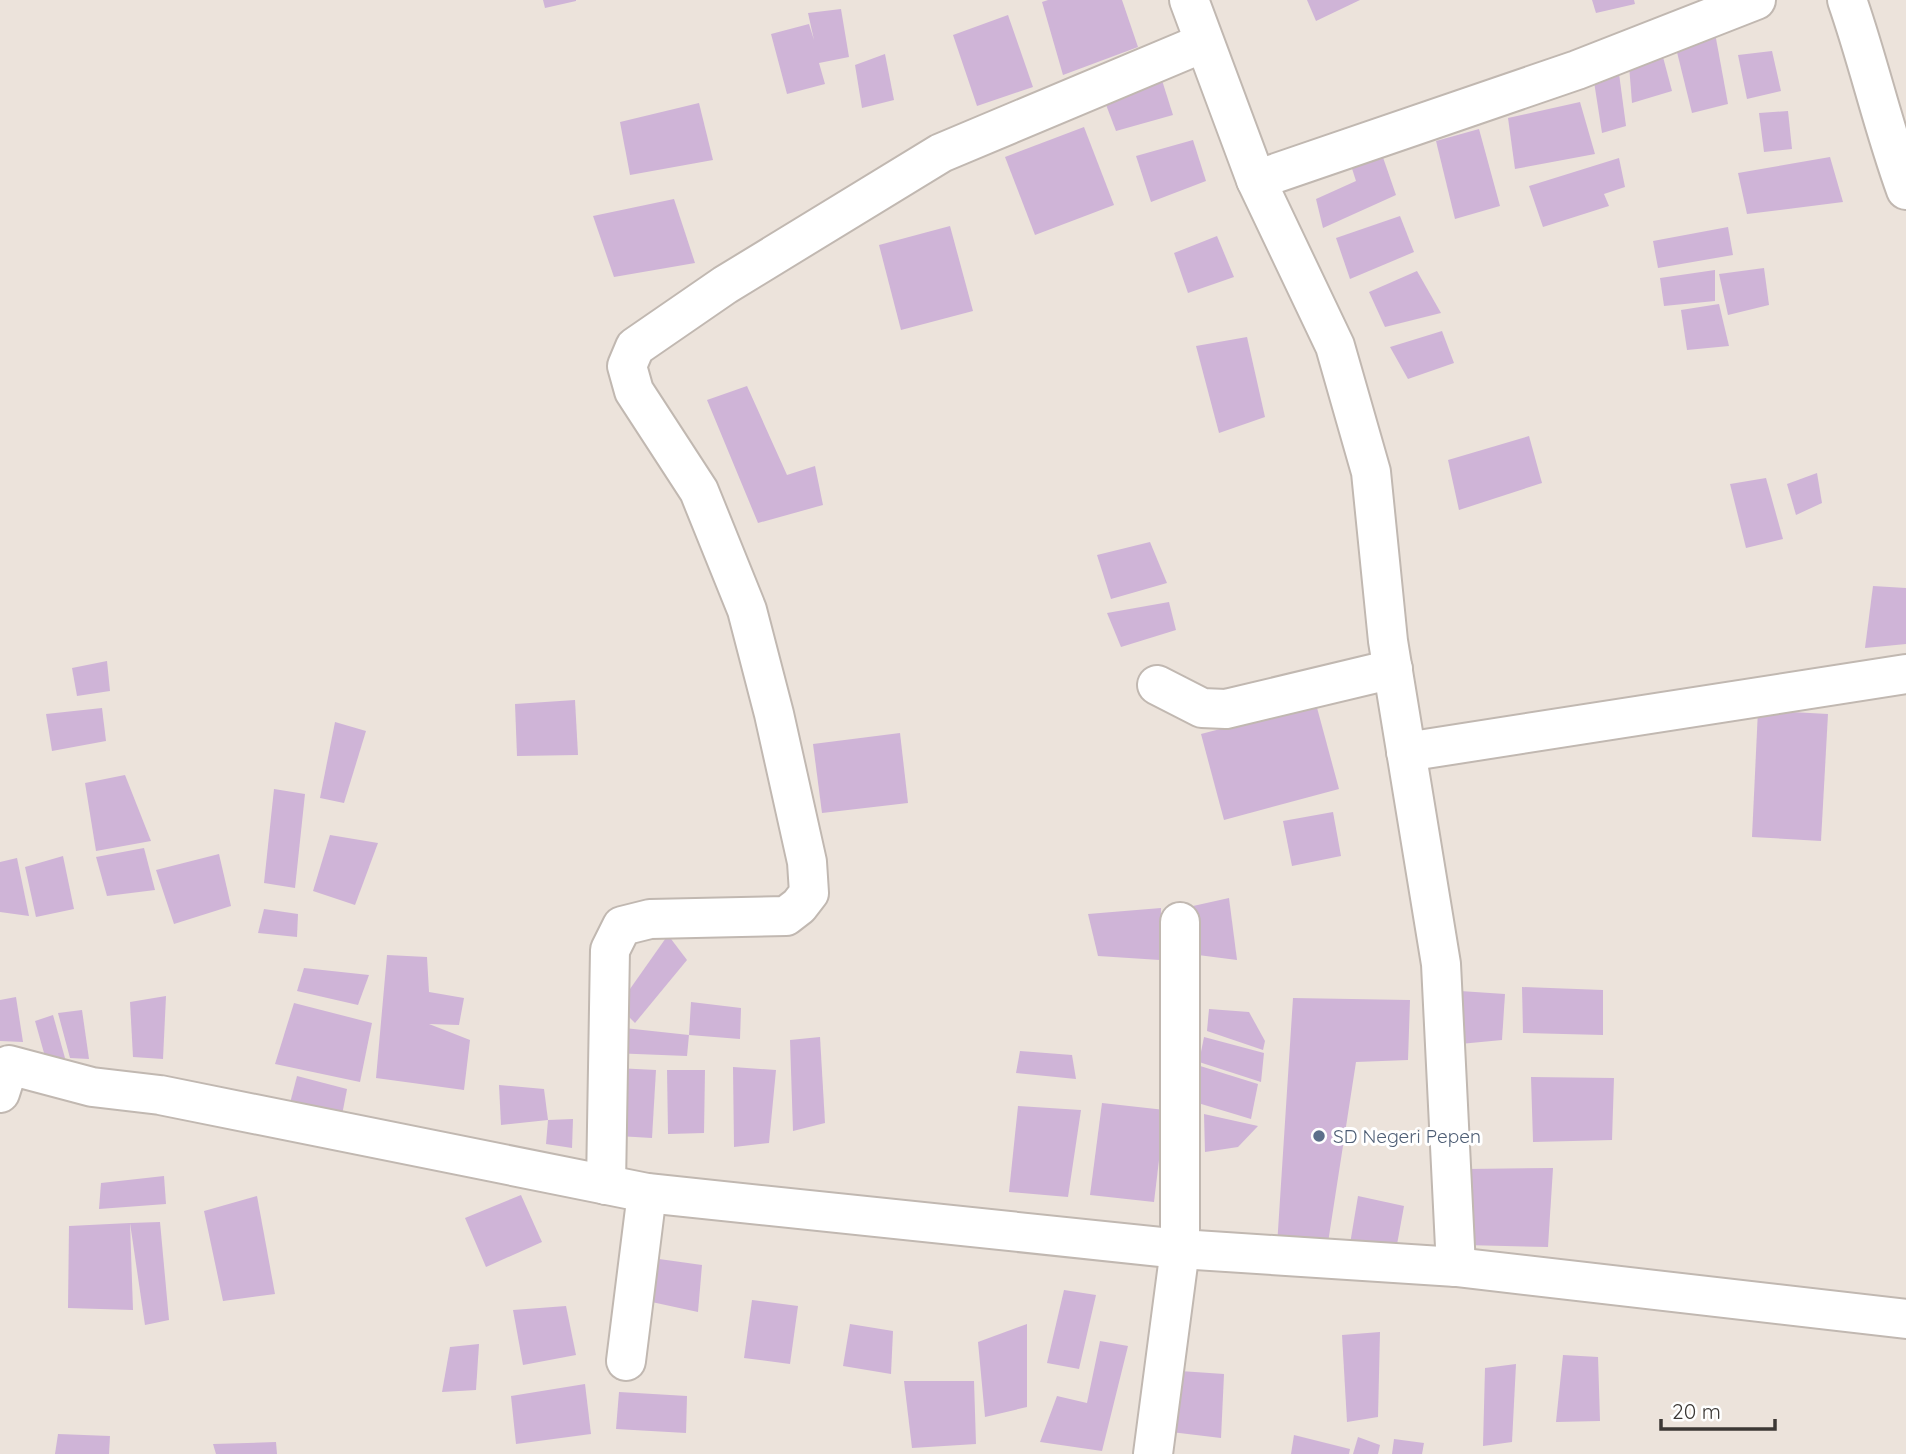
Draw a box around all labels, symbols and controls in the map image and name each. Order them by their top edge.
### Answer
place label: SD Negeri Pepen [1333,1124,1481,1148]
marker: SD Negeri Pepen [1311,1128,1327,1144]
scale bar [1661,1388,1775,1432]
text: 20 m [1672,1398,1721,1424]

